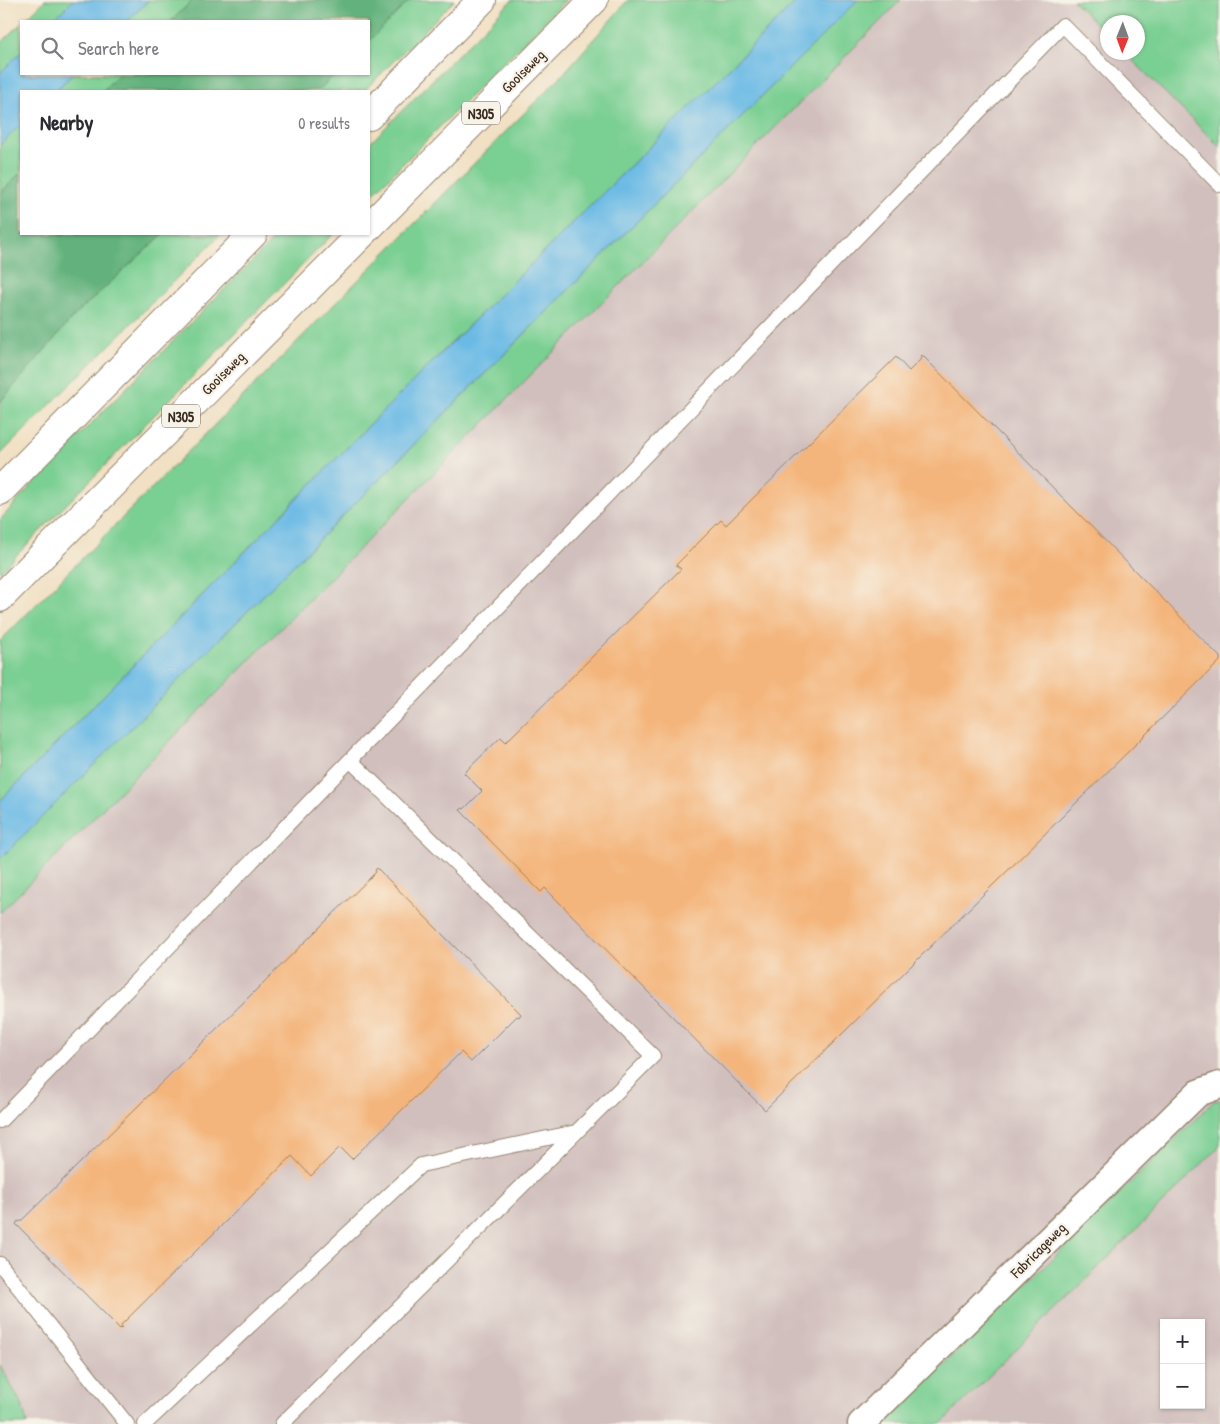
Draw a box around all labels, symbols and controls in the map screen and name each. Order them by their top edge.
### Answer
north arrow [1100,15,1145,60]
search box [20,20,370,75]
icon: search [38,34,66,62]
text: Search here [78,35,159,61]
street label: Gooiseweg [496,44,550,98]
road number: N305 [462,102,500,125]
text: Nearby [40,108,93,137]
text: 0 results [298,112,350,134]
street label: Gooiseweg [196,346,250,400]
road number: N305 [162,404,200,428]
street label: Fabricageweg [1005,1217,1071,1283]
map controls [1160,1319,1205,1409]
button: + [1160,1319,1205,1364]
button: − [1160,1364,1205,1409]

